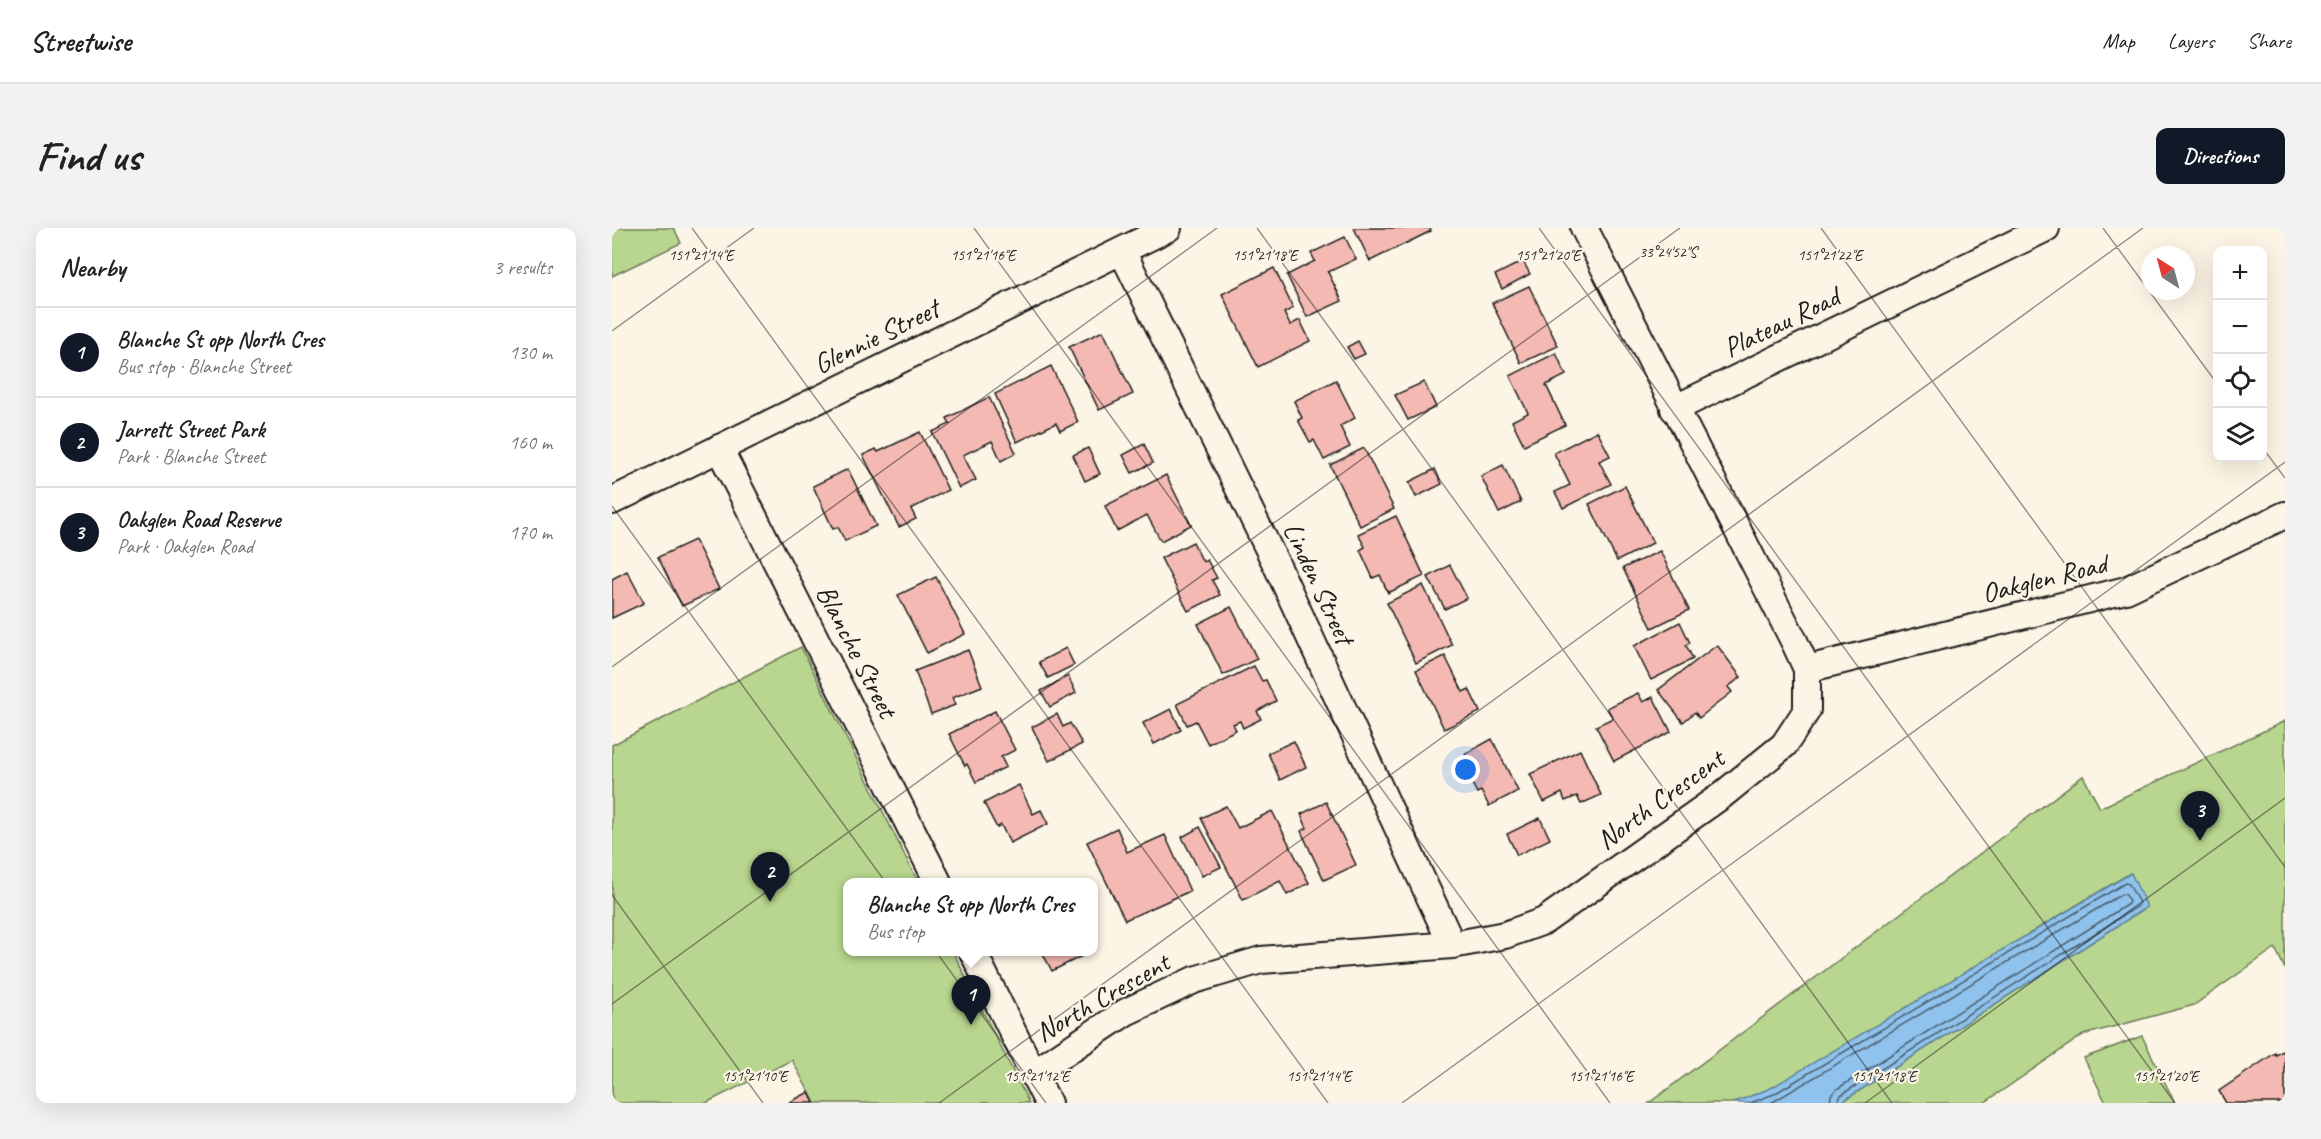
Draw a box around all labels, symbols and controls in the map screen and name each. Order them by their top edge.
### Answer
text: Streetwise [30,24,131,59]
text: Map [2102,28,2135,54]
text: Layers [2168,28,2214,54]
text: Share [2247,28,2291,54]
button: Directions [2156,128,2285,184]
text: Find us [36,130,141,183]
text: 33°24'52"S [1639,243,1699,262]
text: 151°21'14"E [669,246,735,265]
text: 151°21'16"E [951,246,1017,265]
text: 151°21'18"E [1233,246,1299,265]
text: 151°21'20"E [1516,246,1582,265]
text: 151°21'22"E [1798,246,1864,265]
north arrow [2141,246,2195,300]
map controls [2213,246,2267,462]
button: + [2213,246,2267,300]
text: Nearby [60,251,125,284]
text: 3 results [493,255,552,280]
street label: Plateau Road [1717,277,1848,365]
street label: Glennie Street [808,289,948,381]
button: − [2213,300,2267,354]
text: Blanche St opp North Cres [117,326,324,354]
text: 1 [75,340,84,365]
text: 130 m [509,340,552,365]
text: Bus stop · Blanche Street [117,354,291,379]
button: locate [2213,354,2267,408]
button: layers [2213,408,2267,462]
text: Jarrett Street Park [117,416,265,444]
text: 2 [75,430,84,455]
text: 160 m [509,430,552,455]
text: Park · Blanche Street [117,444,265,469]
text: Oakglen Road Reserve [117,506,280,534]
street label: Linden Street [1276,516,1364,653]
text: 3 [75,520,84,545]
text: 170 m [509,520,552,545]
text: Park · Oakglen Road [117,534,253,559]
street label: Oakglen Road [1978,545,2114,610]
street label: Blanche Street [809,579,907,726]
street label: North Crescent [1589,739,1733,857]
your location [1451,755,1480,784]
pin: 3 [2180,792,2220,841]
pin: 2 [750,852,790,902]
popup [843,878,1098,956]
text: Blanche St opp North Cres [867,891,1074,919]
text: Bus stop [867,919,925,944]
street label: North Crescent [1029,943,1178,1049]
pin: 1 [952,976,990,1025]
text: 151°21'10"E [723,1067,789,1086]
text: 151°21'12"E [1005,1067,1071,1086]
text: 151°21'14"E [1287,1067,1353,1086]
text: 151°21'16"E [1569,1067,1635,1086]
text: 151°21'18"E [1852,1067,1918,1086]
text: 151°21'20"E [2134,1067,2200,1086]

